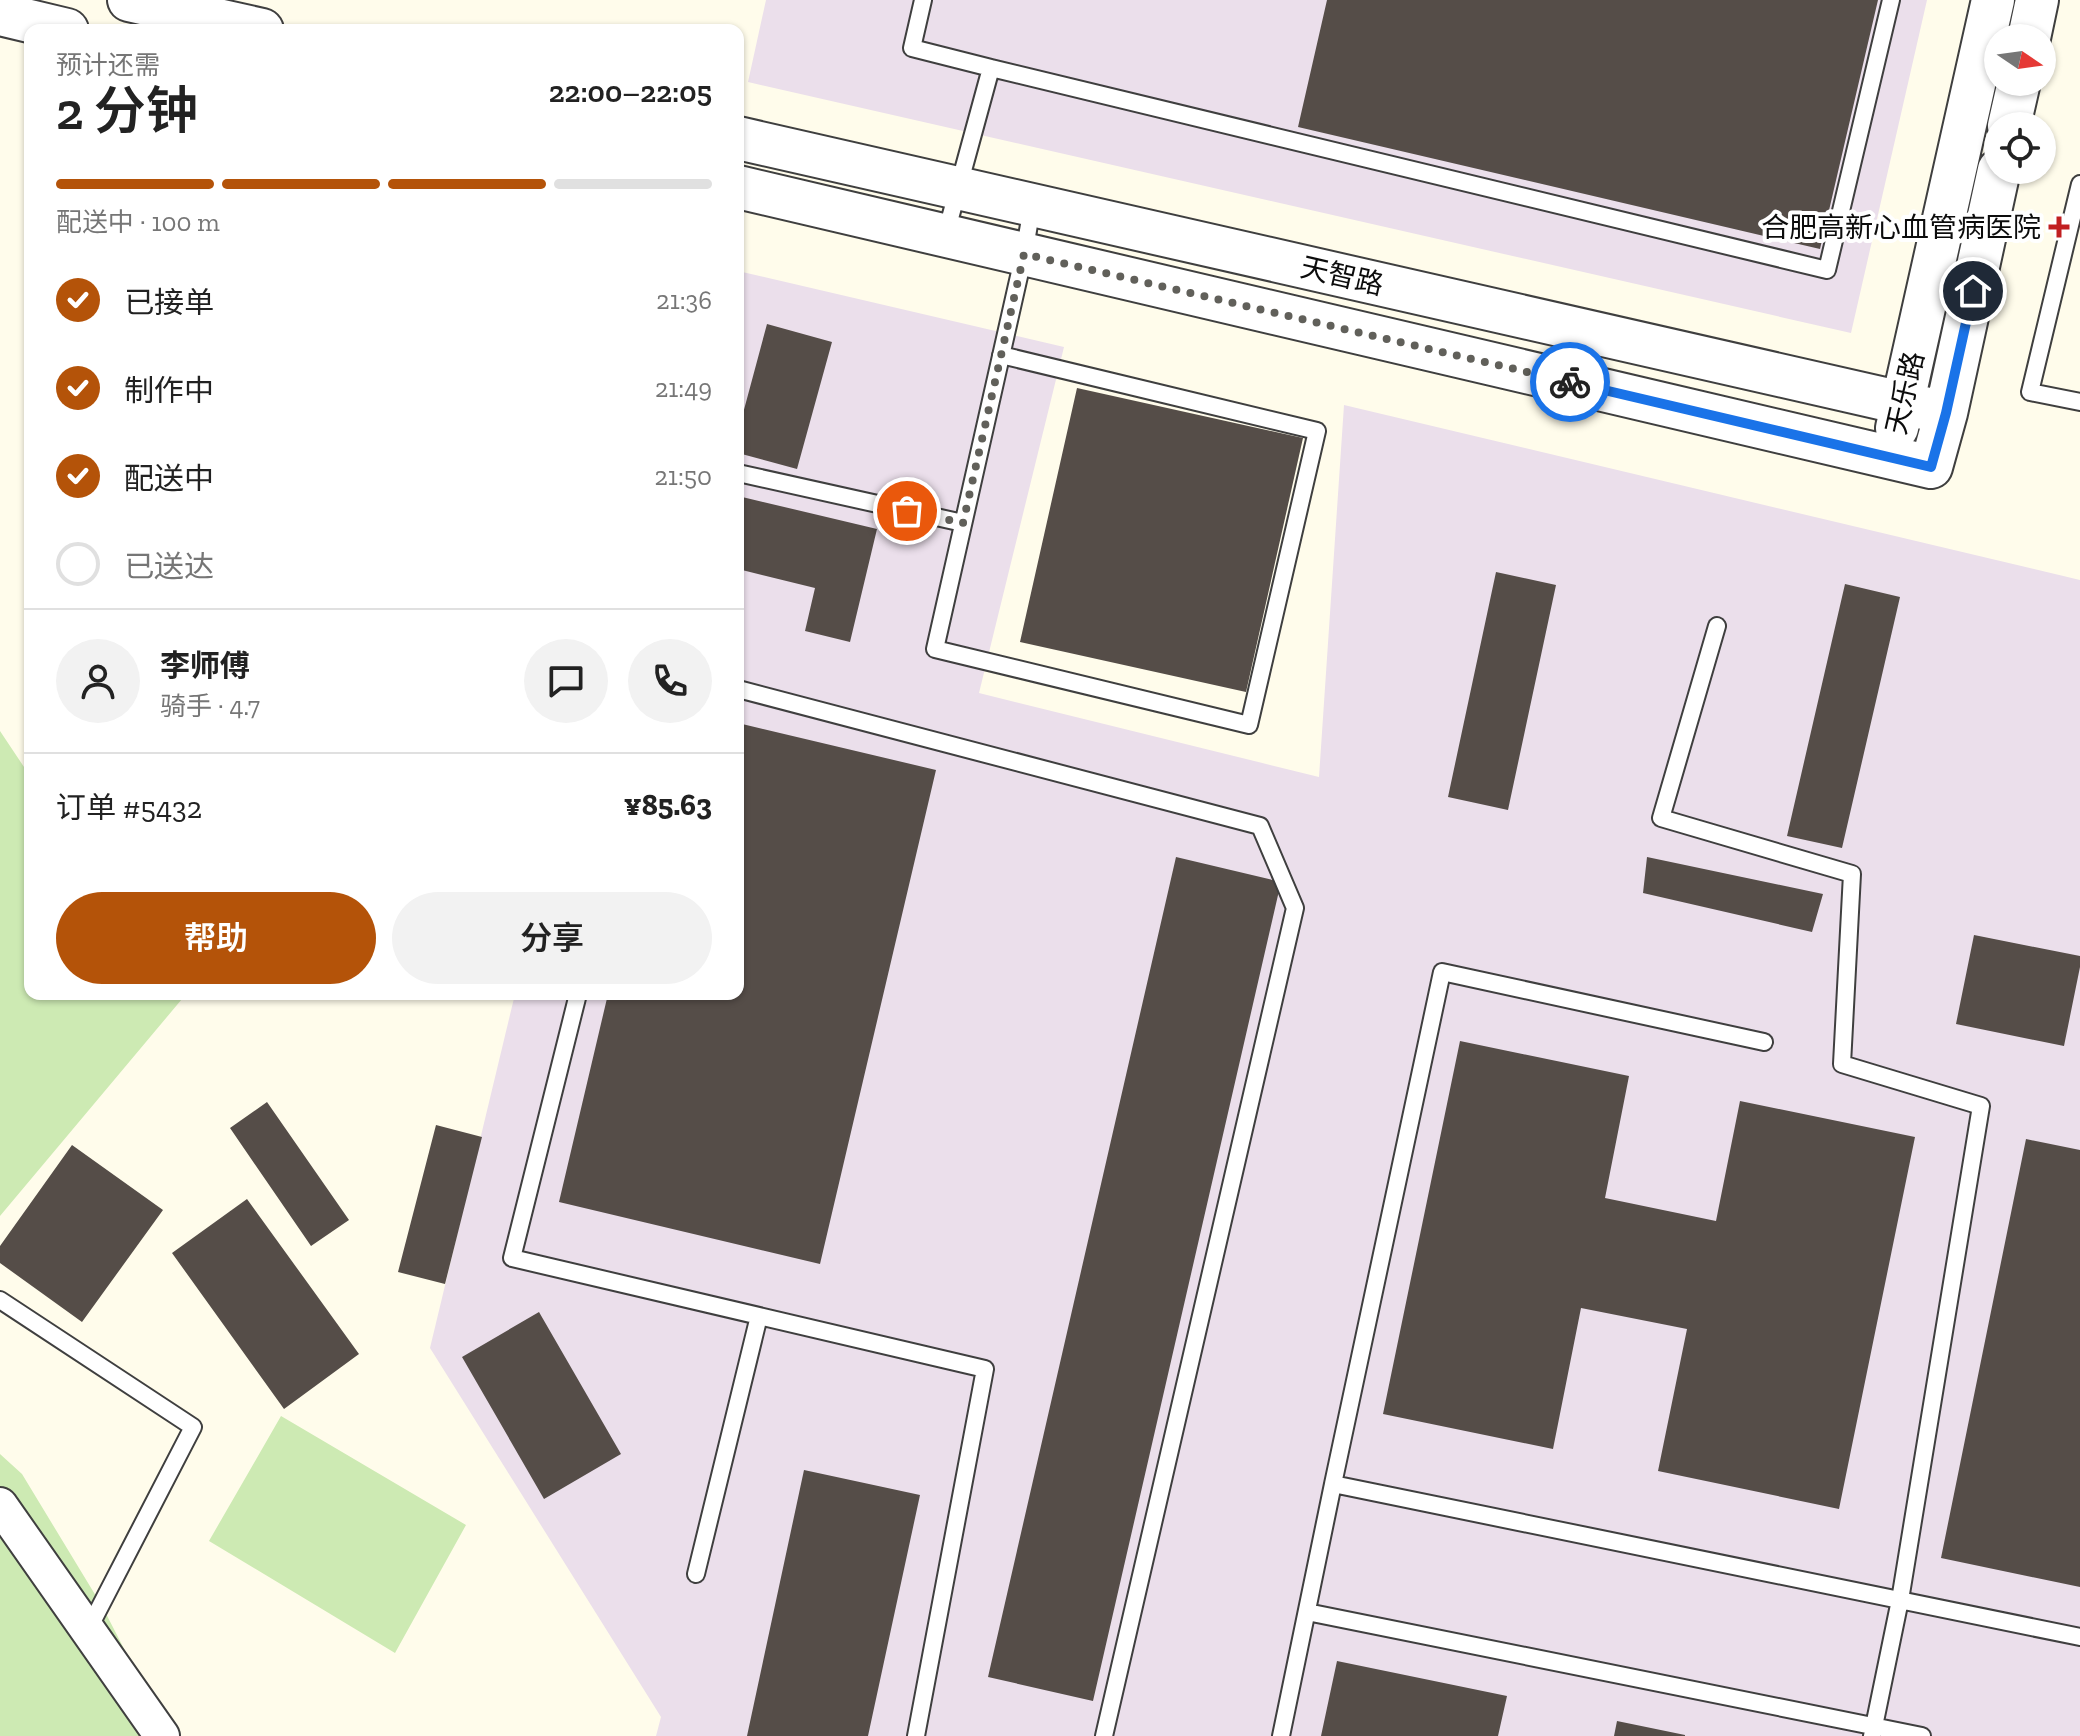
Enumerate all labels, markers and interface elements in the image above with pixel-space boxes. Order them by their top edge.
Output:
north arrow [1984,24,2056,96]
map controls [1984,24,2056,184]
text: 预计还需 [56,49,160,81]
text: 22:00–22:05 [549,74,712,110]
text: 2 分钟 [56,80,198,142]
button: locate [1984,112,2056,184]
text: 配送中 · 100 m [56,206,220,238]
place label: 合肥高新心血管病医院 [1761,211,2041,244]
marker: 合肥高新心血管病医院 [2048,216,2070,238]
street label: 天智路 [1297,250,1387,302]
pin [1939,257,2007,325]
icon: home [1951,269,1995,313]
icon: check [56,278,100,322]
text: 21:36 [656,284,712,316]
text: 已接单 [124,285,214,321]
courier [1530,342,1610,422]
street label: 天乐路 [1879,348,1931,438]
icon: bike [1548,360,1592,404]
icon: check [56,366,100,410]
text: 21:49 [655,372,712,404]
text: 制作中 [124,373,214,409]
icon: check [56,454,100,498]
text: 21:50 [654,460,712,492]
text: 配送中 [124,461,214,497]
pin [873,477,941,545]
icon: bag [885,489,929,533]
text: 已送达 [124,549,214,585]
button: person [56,639,140,723]
button: chat [524,639,608,723]
button: phone [628,639,712,723]
text: 李师傅 [160,648,250,684]
text: 骑手 · 4.7 [160,690,260,722]
text: ¥85.63 [624,787,712,823]
text: 订单 #5432 [56,790,202,826]
button: 帮助 [56,892,376,984]
button: 分享 [392,892,712,984]

